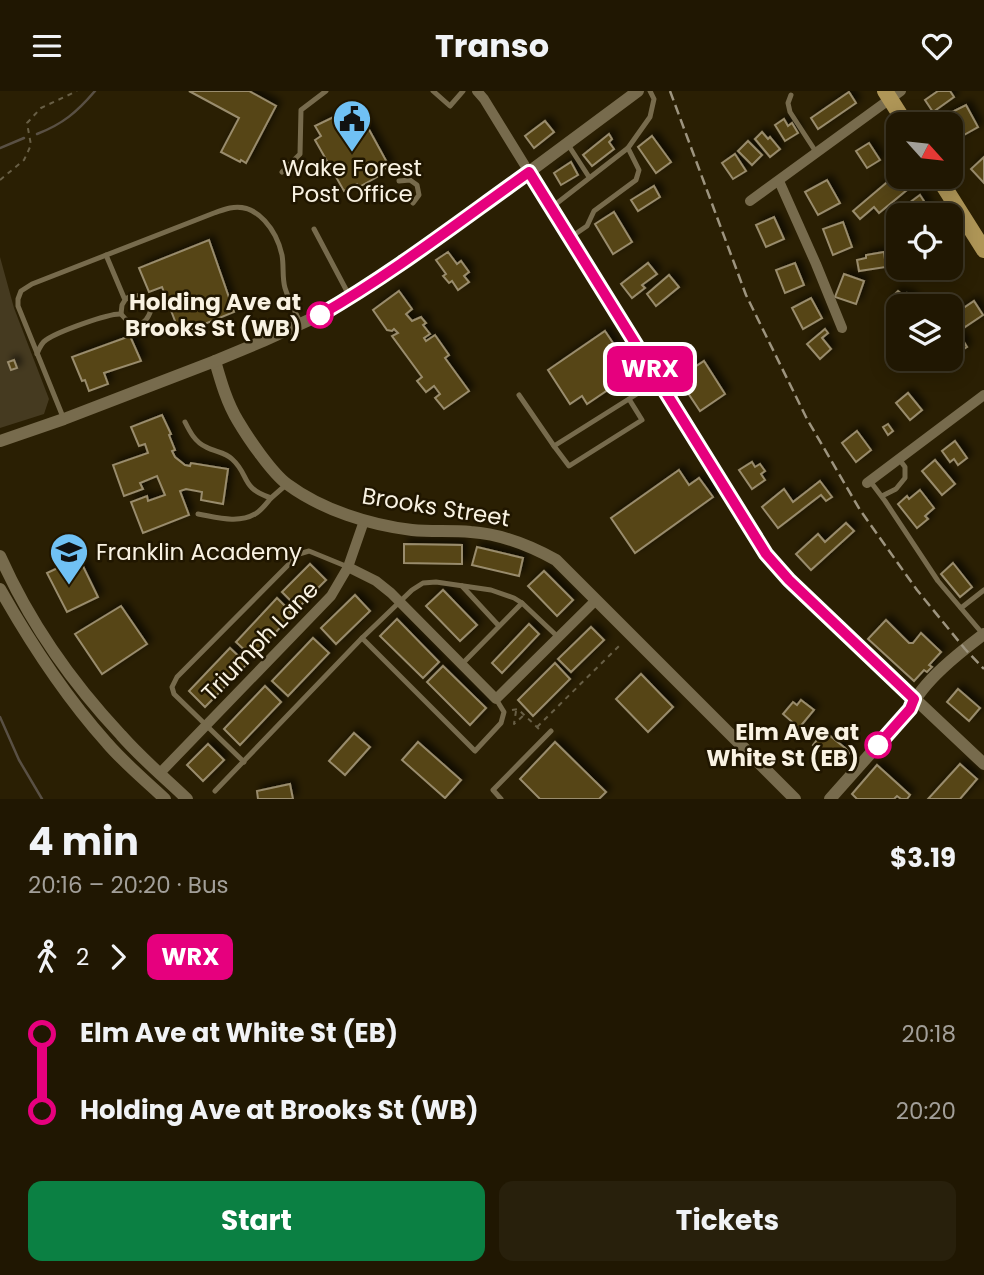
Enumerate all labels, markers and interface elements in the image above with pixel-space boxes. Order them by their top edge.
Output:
text: Transo [435,23,549,68]
icon: menu [28,27,66,65]
icon: heart [918,27,956,65]
public building icon: Wake Forest Post Office [331,98,373,153]
north arrow [886,112,962,189]
map controls [886,112,963,371]
place label: Wake Forest Post Office [282,152,422,210]
button: locate [886,203,963,280]
place label: Holding Ave at Brooks St (WB) [125,286,301,344]
button: layers [886,294,963,371]
marker: Holding Ave at Brooks St (WB) [307,302,333,328]
line badge: WRX [610,346,690,392]
text: WRX [621,352,679,385]
street label: Brooks Street [360,480,512,534]
school or university icon: Franklin Academy [48,531,90,586]
place label: Franklin Academy [96,536,302,568]
street label: Triumph Lane [194,574,326,708]
place label: Elm Ave at White St (EB) [706,716,859,774]
marker: Elm Ave at White St (EB) [865,732,891,758]
text: 4 min [28,815,139,868]
text: $3.19 [890,840,956,876]
text: 20:16 – 20:20 · Bus [28,869,229,901]
icon: walk [28,938,66,976]
icon: forward [99,938,137,976]
text: WRX [161,940,219,973]
text: 2 [76,941,89,973]
text: Elm Ave at White St (EB) [80,1015,398,1051]
text: 20:18 [902,1018,956,1050]
text: Holding Ave at Brooks St (WB) [80,1092,479,1128]
text: 20:20 [896,1095,956,1127]
button: Start [28,1181,485,1261]
button: Tickets [499,1181,956,1261]

